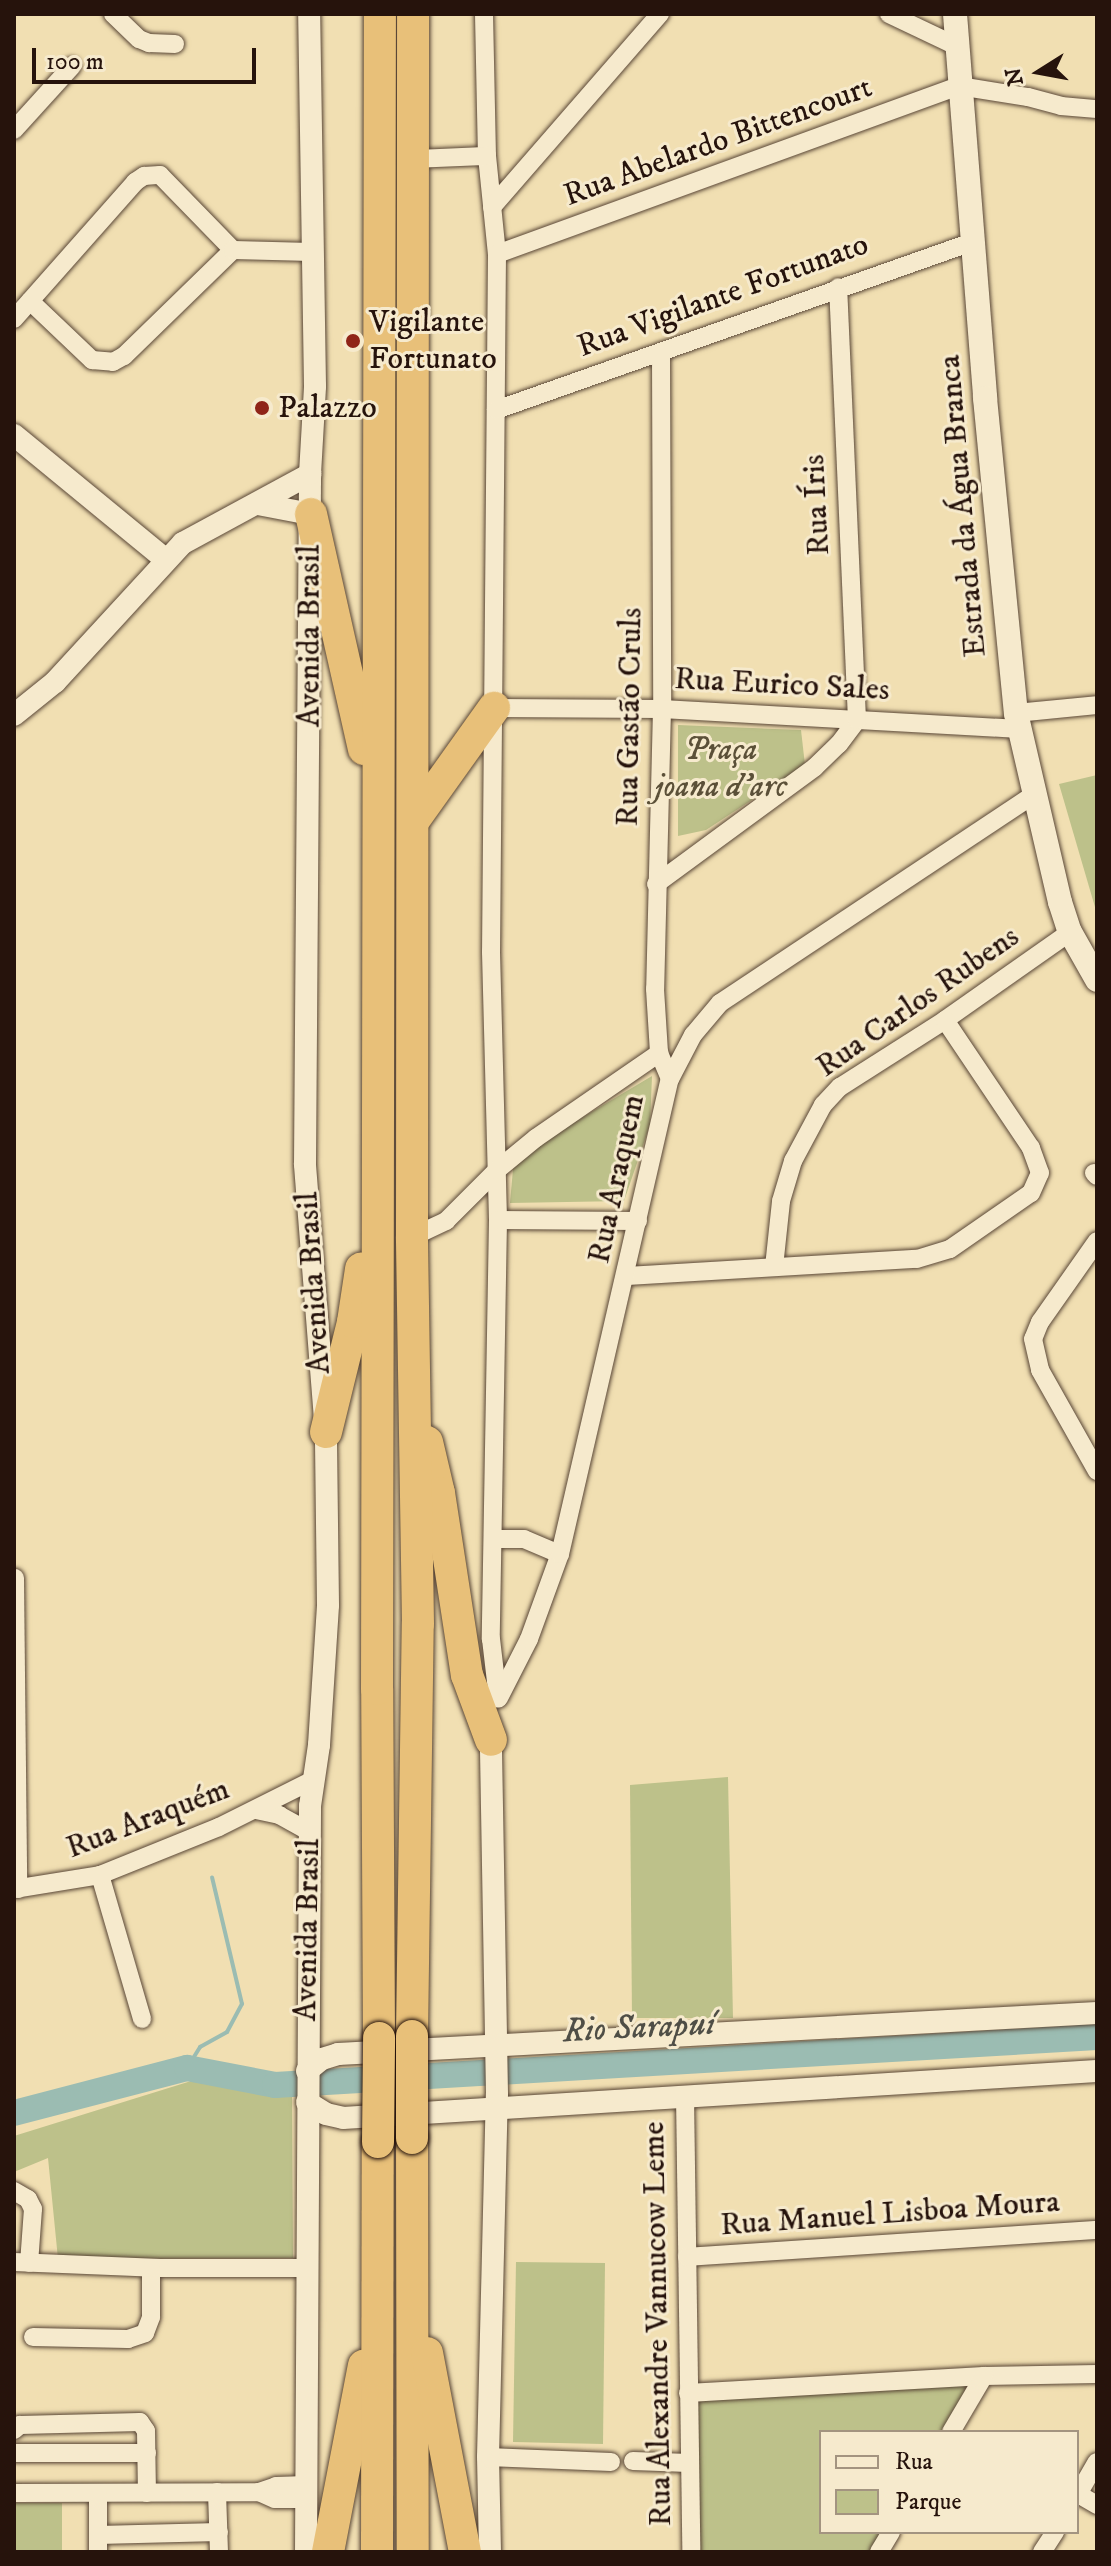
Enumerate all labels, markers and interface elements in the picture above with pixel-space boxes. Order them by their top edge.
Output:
scale bar [36,32,260,82]
north arrow [999,32,1079,112]
text: 100 m [46,47,104,77]
text: N [1000,65,1030,88]
street label: Rua Abelardo Bittencourt [559,68,877,216]
street label: Rua Vigilante Fortunato [572,225,874,367]
place label: Vigilante Fortunato [369,304,497,379]
marker: Vigilante Fortunato [344,332,362,350]
street label: Estrada da Água Branca [931,353,995,659]
place label: Palazzo [278,389,377,427]
marker: Palazzo [253,399,271,417]
street label: Rua Íris [795,453,839,557]
street label: Avenida Brasil [291,545,329,727]
street label: Rua Gastão Cruls [609,607,651,827]
street label: Rua Eurico Sales [673,660,891,710]
park label: Praça joana d'arc [655,732,787,807]
street label: Rua Carlos Rubens [809,918,1027,1086]
street label: Rua Araquem [580,1091,654,1267]
street label: Avenida Brasil [288,1191,340,1375]
street label: Rua Araquém [61,1770,235,1868]
street label: Avenida Brasil [287,1838,329,2022]
water label: Rio Sarapuí [562,2004,716,2052]
street label: Rua Alexandre Vannucow Leme [635,2121,681,2527]
street label: Rua Manuel Lisboa Moura [719,2183,1061,2245]
legend [819,2430,1079,2534]
text: Rua [895,2447,933,2477]
text: Parque [895,2487,961,2517]

